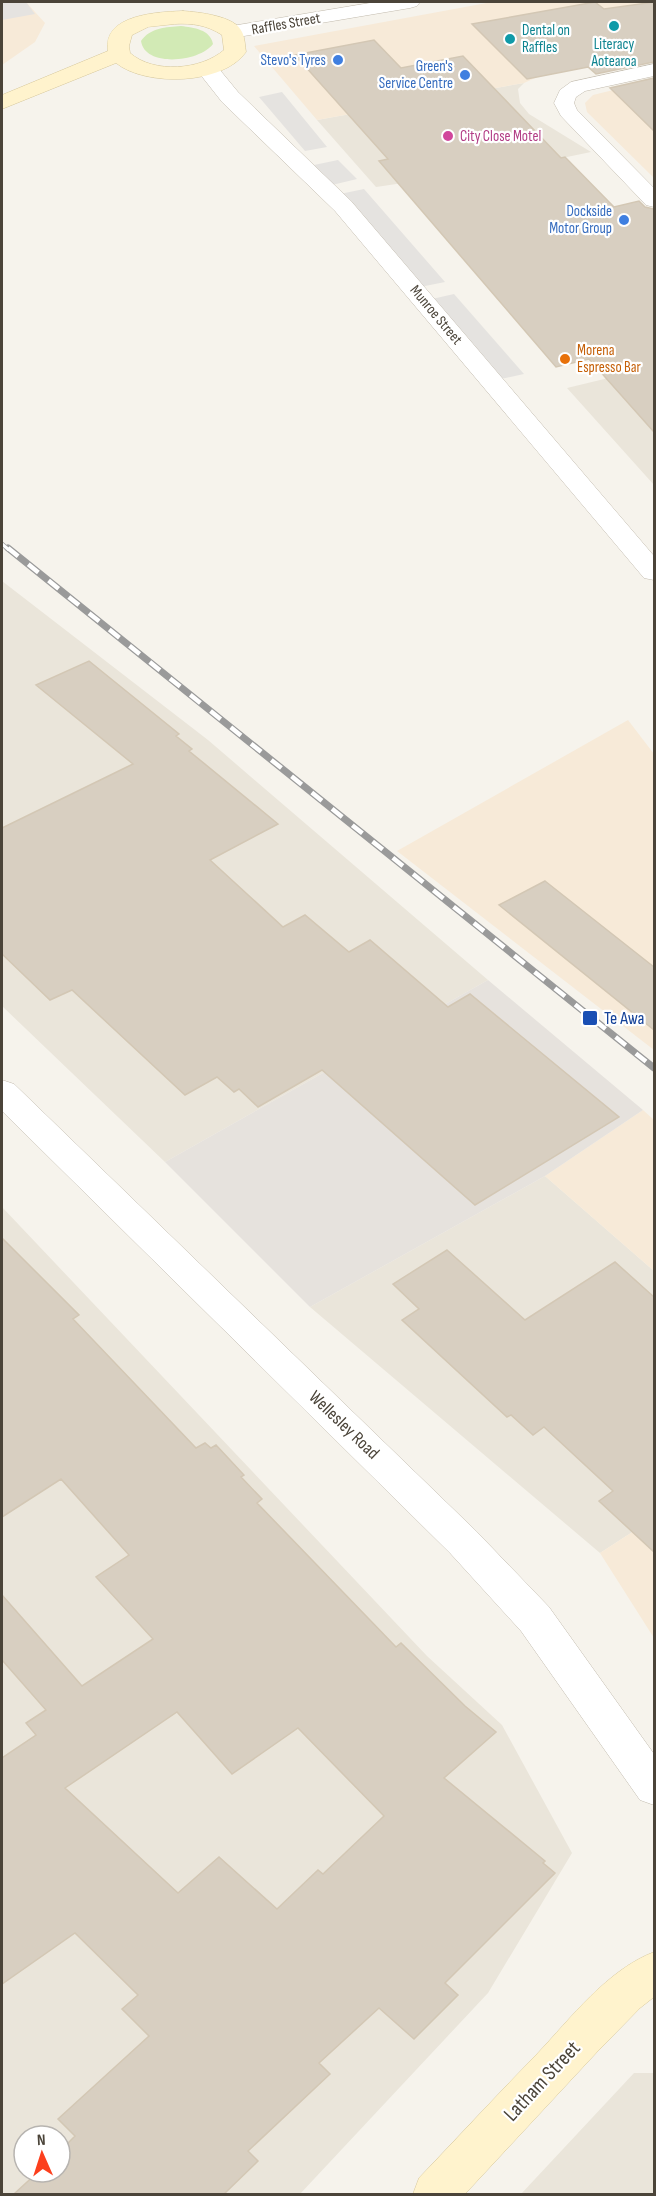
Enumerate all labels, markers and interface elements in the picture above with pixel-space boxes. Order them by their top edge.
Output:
street label: Raffles Street [250,9,322,39]
marker: Literacy Aotearoa [607,19,621,33]
place label: Dental on Raffles [522,21,570,57]
marker: Dental on Raffles [503,32,517,46]
place label: Literacy Aotearoa [590,35,637,71]
place label: Stevo's Tyres [260,51,326,70]
marker: Stevo's Tyres [331,53,345,67]
place label: Green's Service Centre [379,57,453,93]
marker: Green's Service Centre [458,68,472,82]
place label: City Close Motel [460,127,541,146]
marker: City Close Motel [441,129,455,143]
place label: Dockside Motor Group [549,202,612,238]
marker: Dockside Motor Group [617,213,631,227]
street label: Munroe Street [406,281,467,349]
place label: Morena Espresso Bar [577,341,642,377]
marker: Morena Espresso Bar [558,352,572,366]
place label: Te Awa [604,1008,645,1029]
marker: Te Awa [581,1009,599,1027]
street label: Wellesley Road [305,1386,383,1464]
street label: Latham Street [499,2036,585,2126]
north arrow [12,2124,72,2184]
text: N [37,2131,46,2150]

